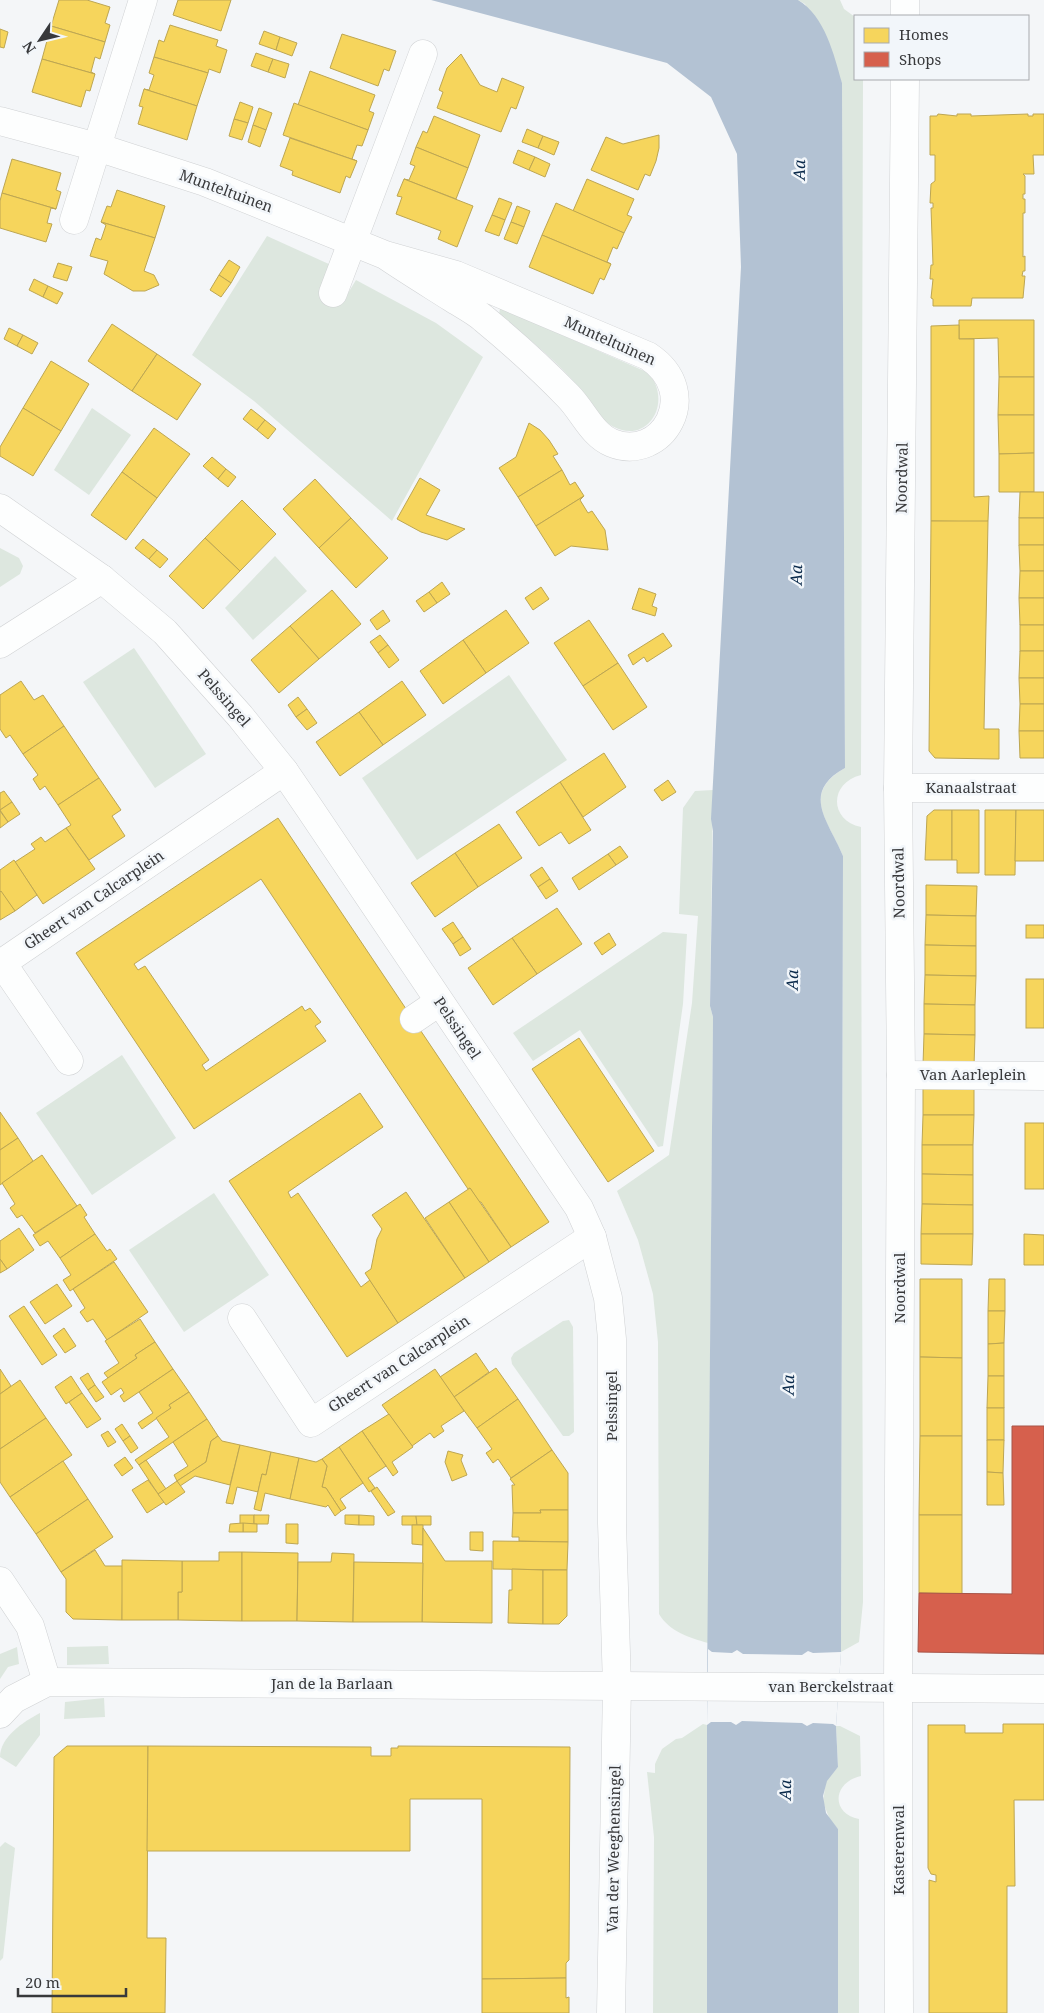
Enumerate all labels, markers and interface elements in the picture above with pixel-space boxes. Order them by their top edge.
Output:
north arrow [15,15,65,65]
legend [854,15,1029,80]
text: Homes [899,24,949,44]
text: N [18,38,40,58]
text: Shops [899,49,942,69]
water label: Aa [788,159,810,181]
street label: Munteltuinen [177,164,276,216]
street label: Munteltuinen [561,311,660,369]
street label: Noordwal [890,442,912,514]
water label: Aa [785,564,807,586]
street label: Pelssingel [194,664,256,731]
street label: Kanaalstraat [925,777,1017,797]
street label: Gheert van Calcarplein [20,845,168,954]
street label: Noordwal [887,847,909,919]
water label: Aa [781,969,803,991]
street label: Pelssingel [430,993,486,1063]
street label: Van Aarleplein [920,1064,1027,1084]
street label: Noordwal [889,1252,909,1324]
street label: Gheert van Calcarplein [324,1310,473,1416]
street label: Pelssingel [601,1370,621,1441]
water label: Aa [777,1374,799,1396]
street label: Jan de la Barlaan [270,1673,393,1693]
street label: van Berckelstraat [768,1676,894,1696]
street label: Van der Weeghensingel [602,1765,624,1933]
water label: Aa [774,1779,796,1801]
street label: Kasterenwal [888,1805,908,1895]
scale bar [18,1966,125,1998]
text: 20 m [25,1972,60,1992]

